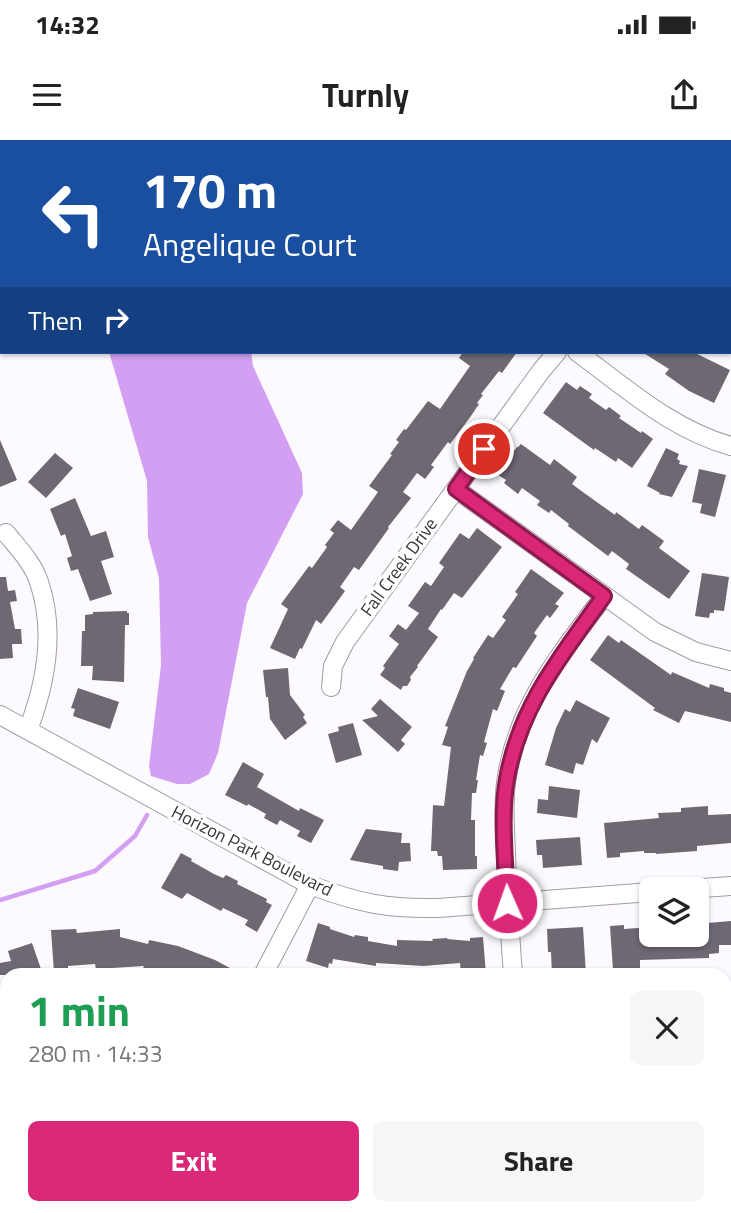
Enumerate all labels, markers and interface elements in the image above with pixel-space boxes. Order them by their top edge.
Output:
text: 14:32 [35,5,100,44]
text: Turnly [322,71,409,119]
icon: menu [28,76,66,114]
icon: share [665,76,703,114]
text: 170 m [143,152,277,227]
icon: left [28,168,119,259]
text: Angelique Court [143,220,357,268]
text: Then [28,301,83,340]
icon: right [97,301,135,339]
pin [454,419,514,479]
icon: arrive [465,430,503,468]
street label: Fall Creek Drive [354,512,444,622]
street label: Horizon Park Boulevard [167,798,338,903]
position arrow [470,866,544,940]
map controls [639,877,709,947]
button: layers [639,877,709,947]
text: 1 min [28,978,130,1042]
button: close [630,991,704,1065]
text: 280 m · 14:33 [28,1036,163,1071]
button: Exit [28,1121,359,1201]
button: Share [373,1121,704,1201]

